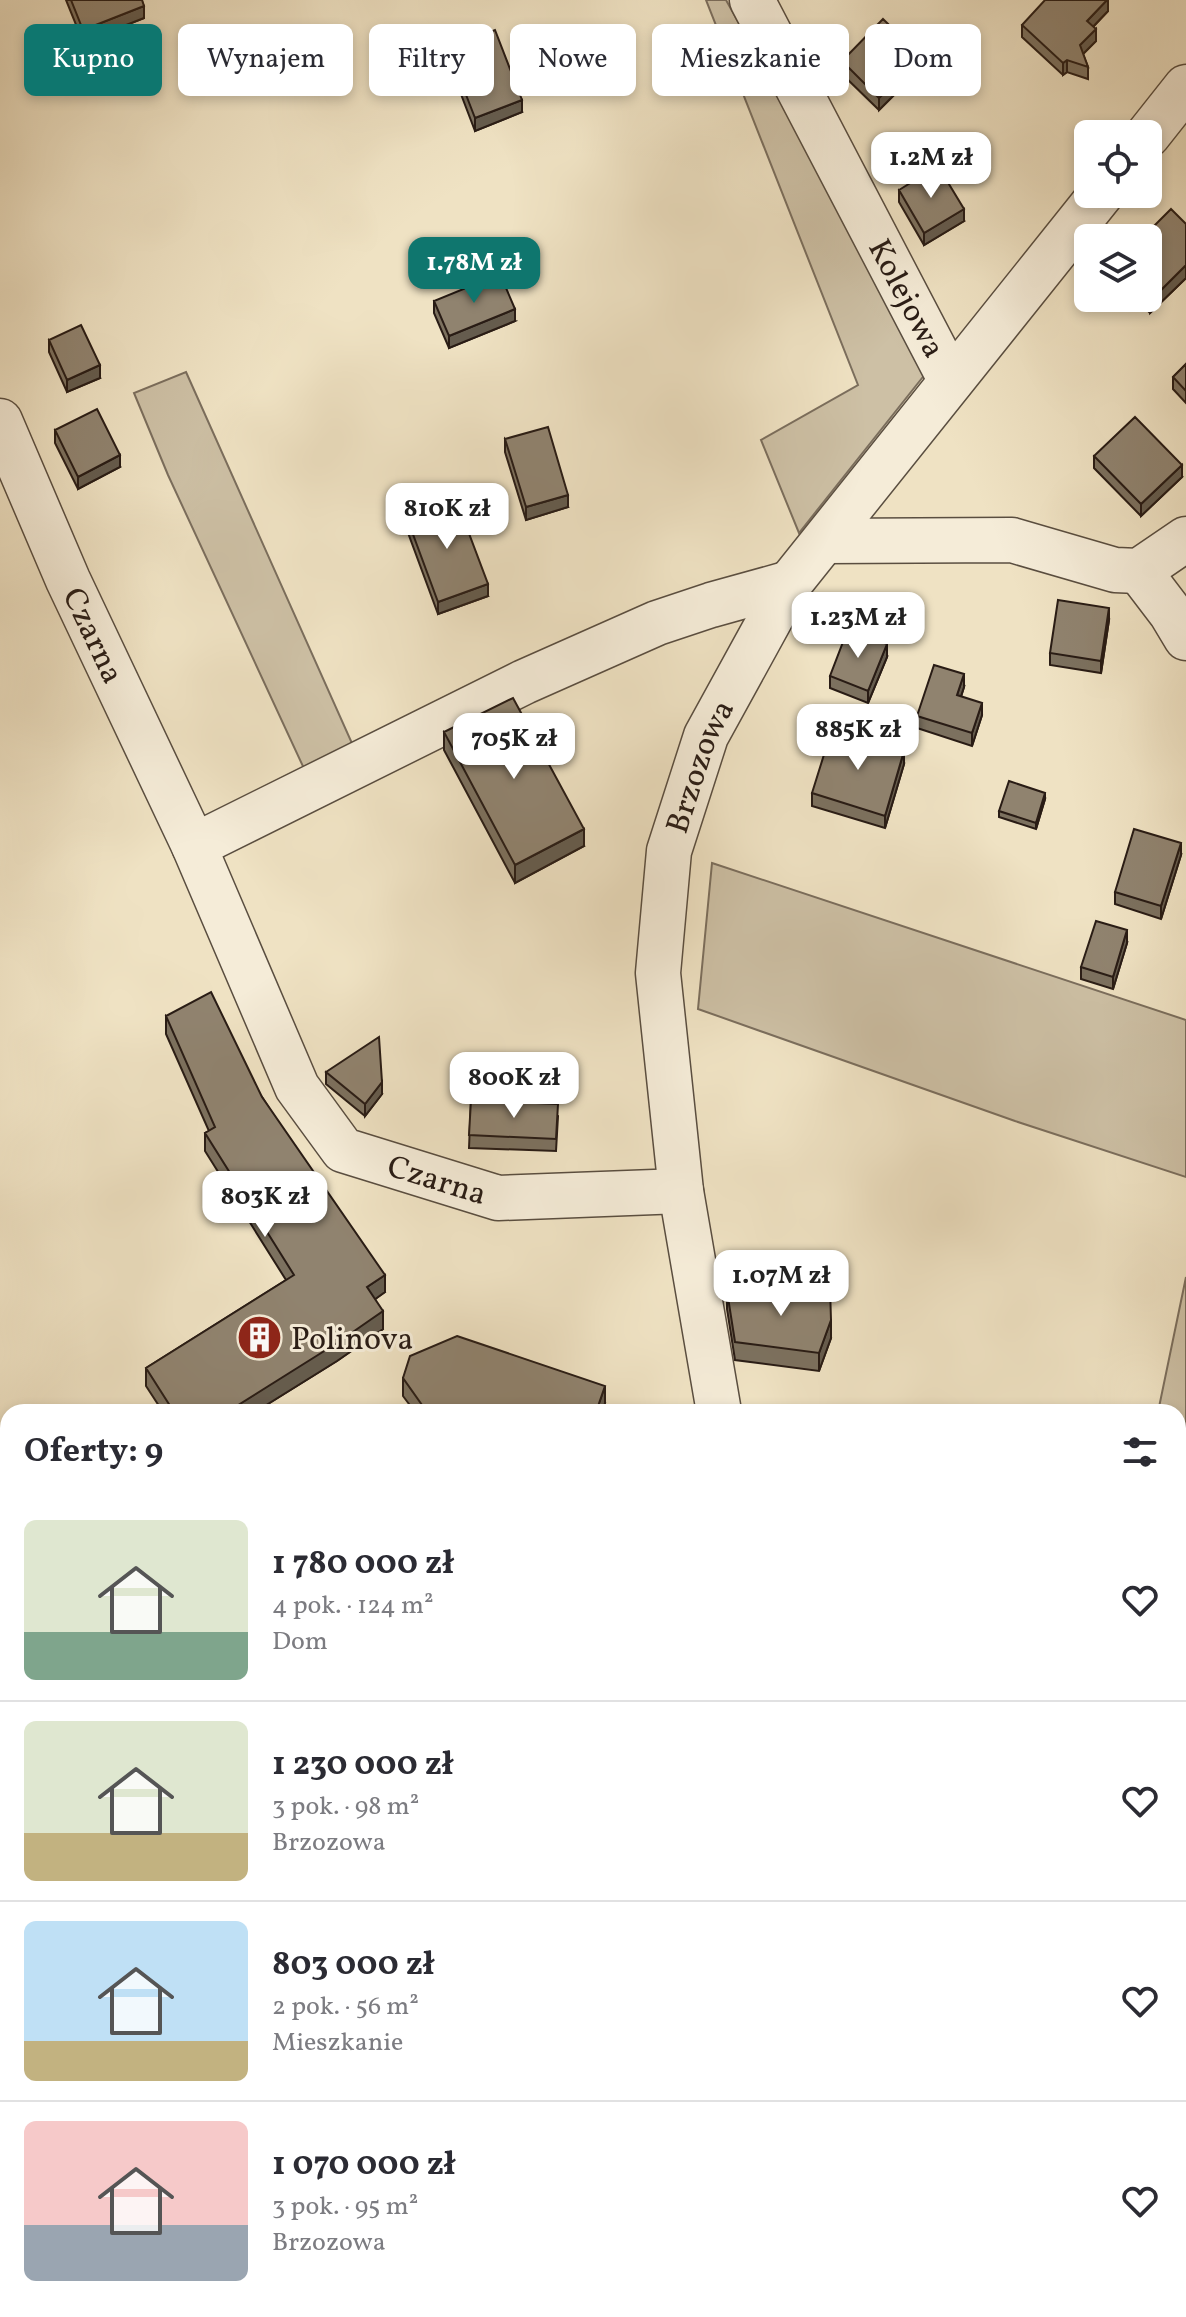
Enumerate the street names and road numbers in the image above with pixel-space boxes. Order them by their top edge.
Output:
street label: Kolejowa [856,232,954,366]
street label: Czarna [50,581,133,692]
street label: Brzozowa [657,692,747,840]
street label: Czarna [381,1146,491,1218]

